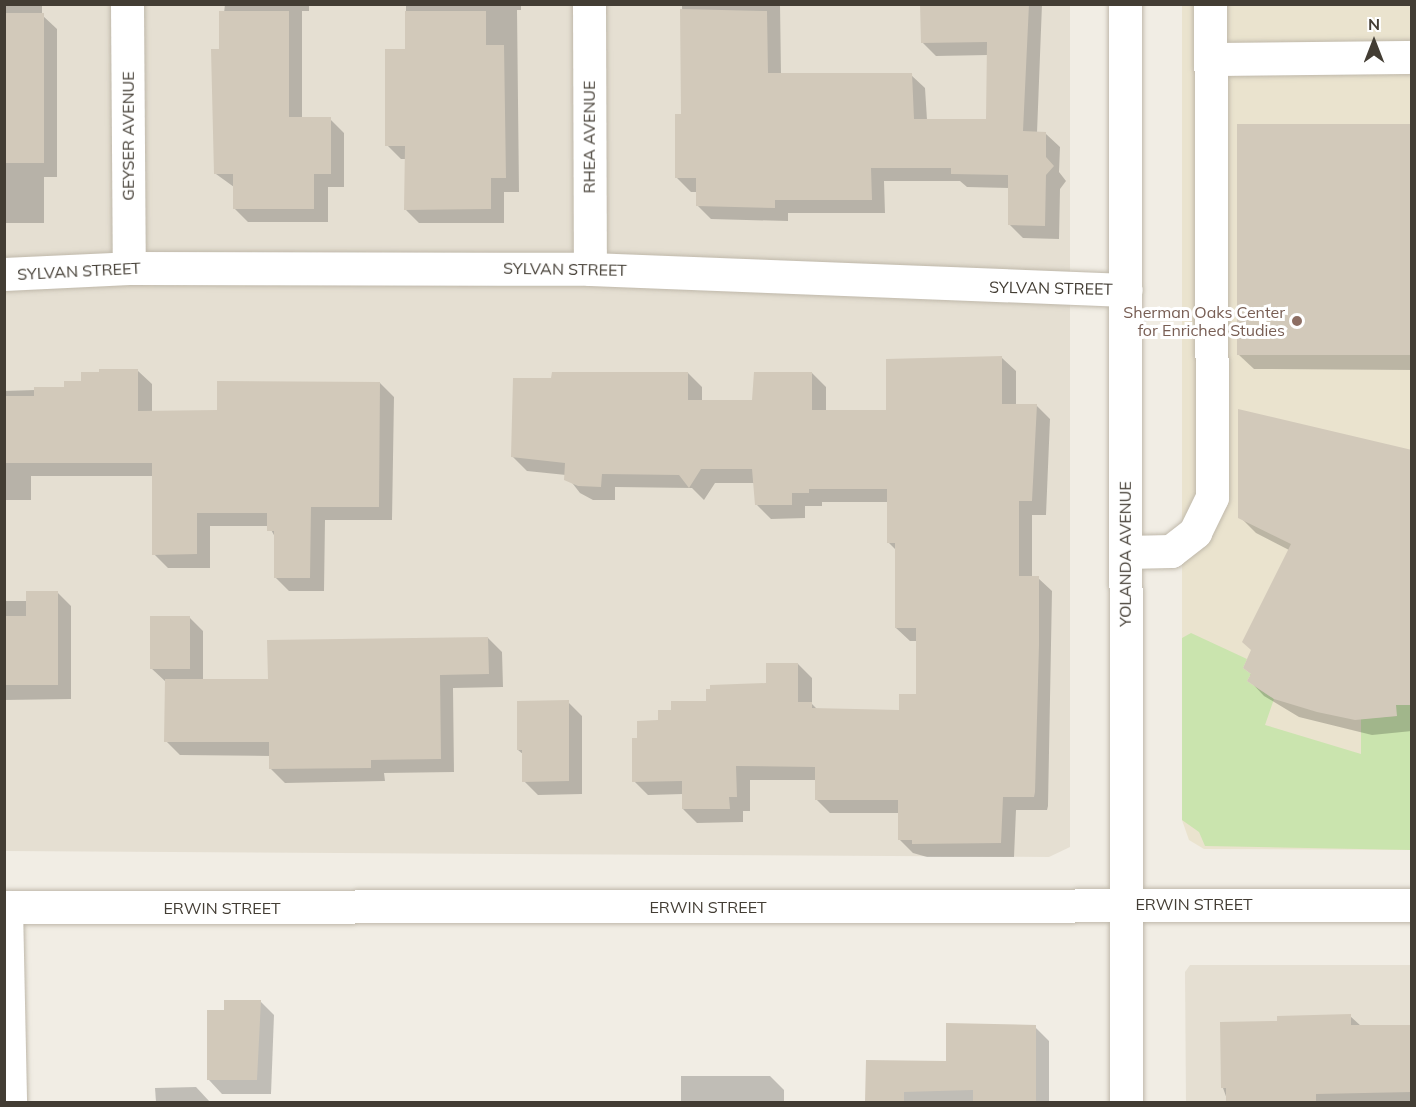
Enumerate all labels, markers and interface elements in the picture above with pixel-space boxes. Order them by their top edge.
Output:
north arrow [1344,12,1404,72]
text: N [1368,14,1380,34]
street label: GEYSER AVENUE [118,71,138,201]
street label: RHEA AVENUE [579,81,599,193]
street label: SYLVAN STREET [17,258,141,284]
street label: SYLVAN STREET [503,258,627,280]
street label: SYLVAN STREET [989,277,1113,299]
place label: Sherman Oaks Center for Enriched Studies [1123,302,1285,340]
marker: Sherman Oaks Center for Enriched Studies [1290,314,1304,328]
street label: YOLANDA AVENUE [1115,481,1135,627]
street label: ERWIN STREET [1135,894,1253,914]
street label: ERWIN STREET [649,897,767,917]
street label: ERWIN STREET [163,898,281,918]

